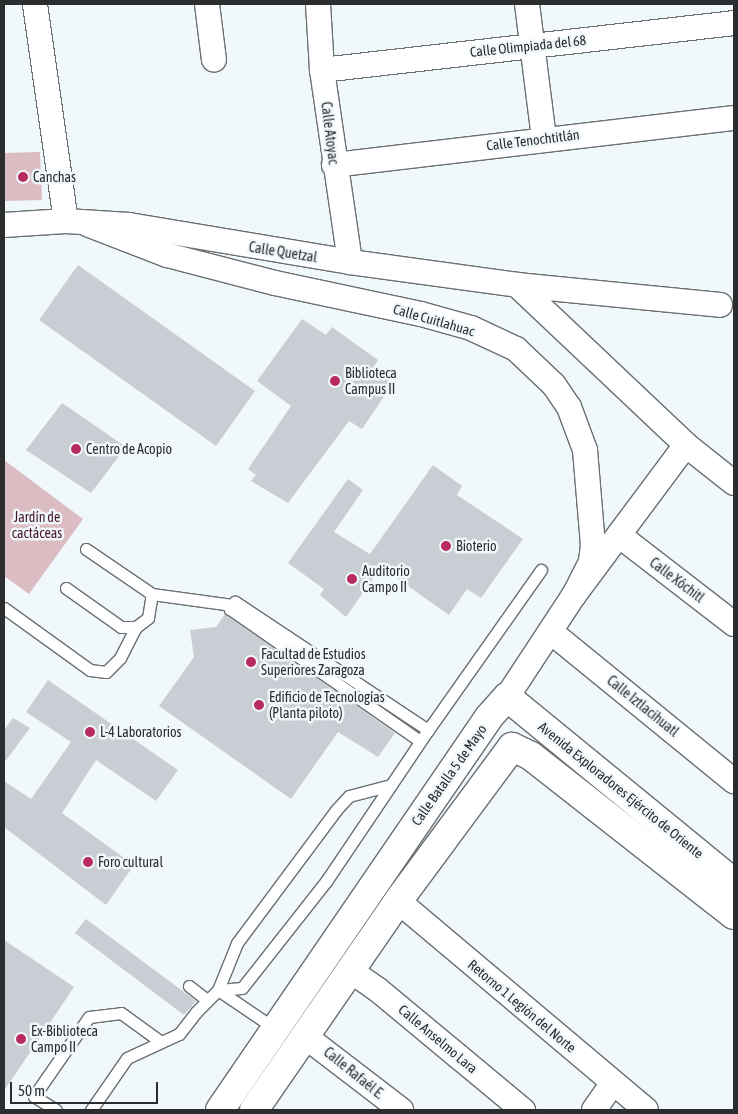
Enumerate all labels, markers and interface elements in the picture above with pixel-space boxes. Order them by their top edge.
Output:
street label: Calle Olimpiada del 68 [469,32,587,60]
street label: Calle Atoyac [318,101,342,165]
street label: Calle Tenochtitlán [485,126,581,154]
place label: Canchas [33,169,76,185]
marker: Canchas [17,171,29,183]
street label: Calle Quetzal [248,238,318,266]
street label: Calle Cuitlahuac [391,300,477,340]
place label: Biblioteca Campus II [345,365,397,398]
marker: Biblioteca Campus II [329,375,341,387]
place label: Centro de Acopio [86,441,172,457]
marker: Centro de Acopio [70,443,82,455]
park label: Jardín de cactáceas [12,509,62,542]
place label: Bioterio [456,538,497,554]
marker: Bioterio [440,540,452,552]
street label: Calle Xóchitl [646,554,708,606]
place label: Auditorio Campo II [362,563,410,596]
marker: Auditorio Campo II [346,573,358,585]
place label: Facultad de Estudios Superiores Zaragoza [261,646,366,679]
marker: Facultad de Estudios Superiores Zaragoza [245,656,257,668]
street label: Calle Iztlacihuatl [604,672,682,740]
place label: Edificio de Tecnologías (Planta piloto) [269,689,385,722]
marker: Edificio de Tecnologías (Planta piloto) [253,699,265,711]
street label: Avenida Exploradores Ejército de Oriente [535,718,707,862]
street label: Calle Batalla 5 de Mayo [408,721,490,829]
place label: L-4 Laboratorios [100,724,182,740]
marker: L-4 Laboratorios [84,726,96,738]
place label: Foro cultural [98,854,163,870]
marker: Foro cultural [82,856,94,868]
street label: Retorno 1 Legión del Norte [465,956,579,1056]
street label: Calle Anselmo Lara [395,1001,481,1077]
place label: Ex-Biblioteca Campo II [31,1023,98,1056]
marker: Ex-Biblioteca Campo II [15,1033,27,1045]
street label: Calle Rafaél E. [320,1044,388,1102]
scale bar [12,1072,160,1104]
text: 50 m [18,1082,45,1099]

